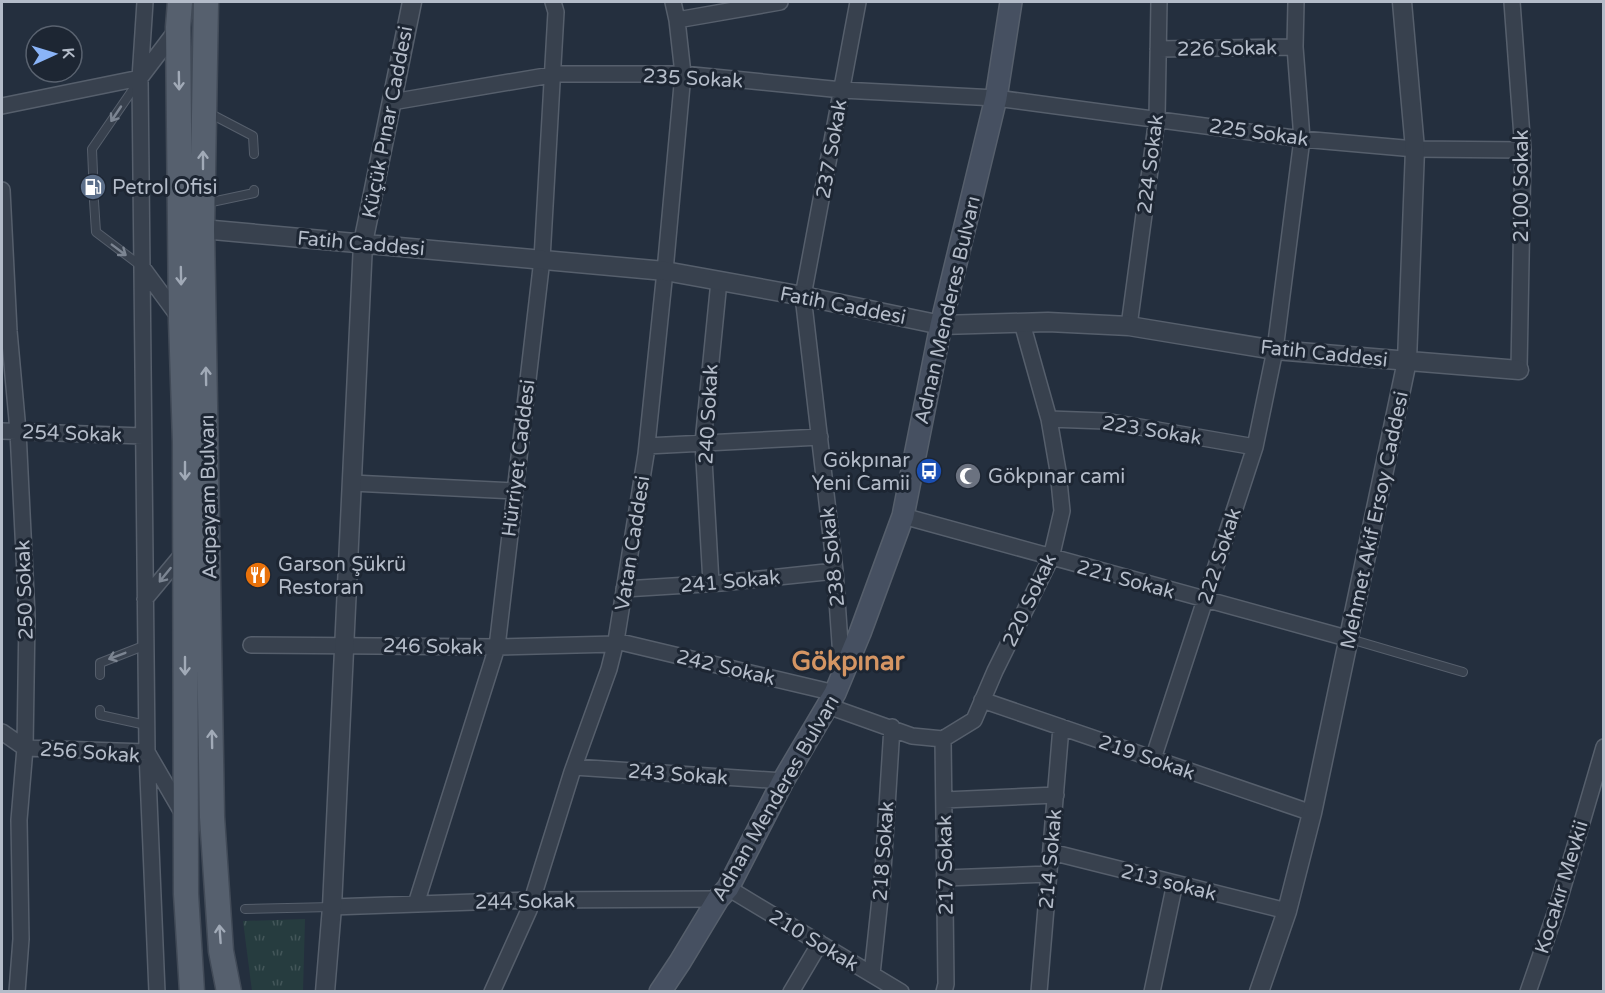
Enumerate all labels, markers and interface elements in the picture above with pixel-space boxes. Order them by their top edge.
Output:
north arrow [24,24,84,84]
street label: Küçük Pınar Caddesi [358,24,418,220]
street label: 226 Sokak [1177,36,1277,62]
text: K [58,47,78,59]
street label: 235 Sokak [642,64,744,94]
one-way arrow [173,70,184,90]
street label: 237 Sokak [811,98,853,201]
one-way arrow [110,105,122,121]
street label: 224 Sokak [1133,113,1169,215]
street label: 225 Sokak [1208,114,1310,152]
street label: 2100 Sokak [1510,130,1534,242]
one-way arrow [197,151,209,171]
fuel station icon: Petrol Ofisi [78,172,108,202]
place label: Petrol Ofisi [112,176,217,200]
street label: Adnan Menderes Bulvarı [910,194,986,427]
street label: Fatih Caddesi [296,226,426,262]
one-way arrow [110,243,126,256]
one-way arrow [175,265,187,285]
street label: Fatih Caddesi [778,282,908,330]
street label: Fatih Caddesi [1259,335,1389,373]
street label: 240 Sokak [694,363,724,465]
one-way arrow [200,367,212,387]
street label: Hürriyet Caddesi [497,378,541,538]
street label: Mehmet Akif Ersoy Caddesi [1336,389,1414,651]
street label: 223 Sokak [1100,411,1203,451]
street label: Acıpayam Bulvarı [196,414,222,580]
street label: 254 Sokak [21,420,123,448]
place label: Gökpınar Yeni Camii [812,449,910,496]
bus stop icon: Gökpınar Yeni Camii [914,456,944,486]
one-way arrow [179,460,191,480]
mosque icon: Gökpınar cami [953,461,983,491]
place label: Gökpınar cami [988,465,1125,489]
street label: Vatan Caddesi [610,474,656,612]
street label: 222 Sokak [1193,505,1247,608]
street label: 238 Sokak [816,506,850,608]
street label: 250 Sokak [11,539,39,640]
street label: 220 Sokak [998,550,1062,651]
place label: Garson Şükrü Restoran [278,553,406,600]
street label: 221 Sokak [1074,555,1177,605]
restaurant icon: Garson Şükrü Restoran [243,560,273,590]
street label: 241 Sokak [679,566,781,598]
one-way arrow [158,567,172,582]
street label: 246 Sokak [383,634,483,660]
street label: 242 Sokak [674,645,777,691]
district label: Gökpınar [792,646,906,677]
one-way arrow [109,652,127,663]
one-way arrow [179,655,191,675]
street label: Adnan Menderes Bulvarı [707,691,845,906]
one-way arrow [206,730,218,750]
street label: 219 Sokak [1095,730,1198,786]
street label: 256 Sokak [39,738,141,768]
street label: 243 Sokak [627,760,729,790]
street label: 218 Sokak [869,800,899,902]
street label: 214 Sokak [1035,808,1067,910]
street label: 217 Sokak [933,815,959,915]
street label: Kocakır Mevkii [1530,818,1594,957]
street label: 213 sokak [1119,860,1219,906]
street label: 244 Sokak [475,889,575,915]
street label: 210 Sokak [764,905,863,977]
one-way arrow [215,924,226,944]

